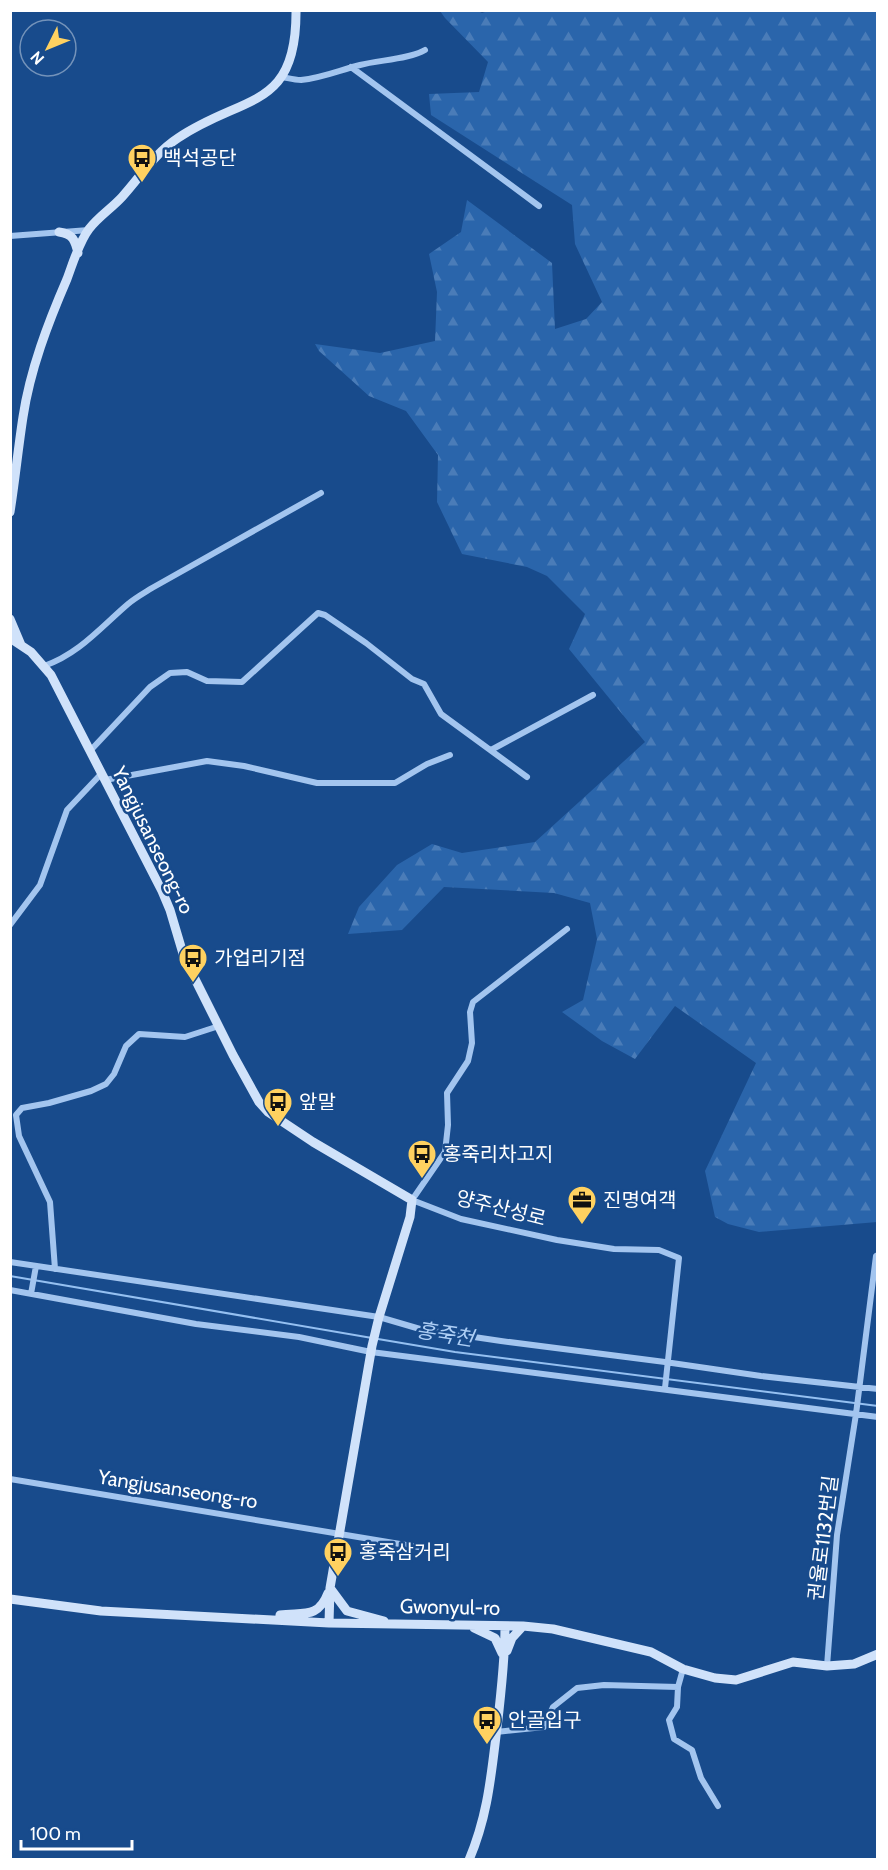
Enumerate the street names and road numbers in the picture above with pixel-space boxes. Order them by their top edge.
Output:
street label: Yangjusanseong-ro [106,761,199,918]
street label: 양주산성로 [453,1185,549,1231]
street label: Yangjusanseong-ro [96,1464,259,1513]
street label: 권율로1132번길 [803,1474,843,1602]
street label: Gwonyul-ro [400,1594,500,1620]

